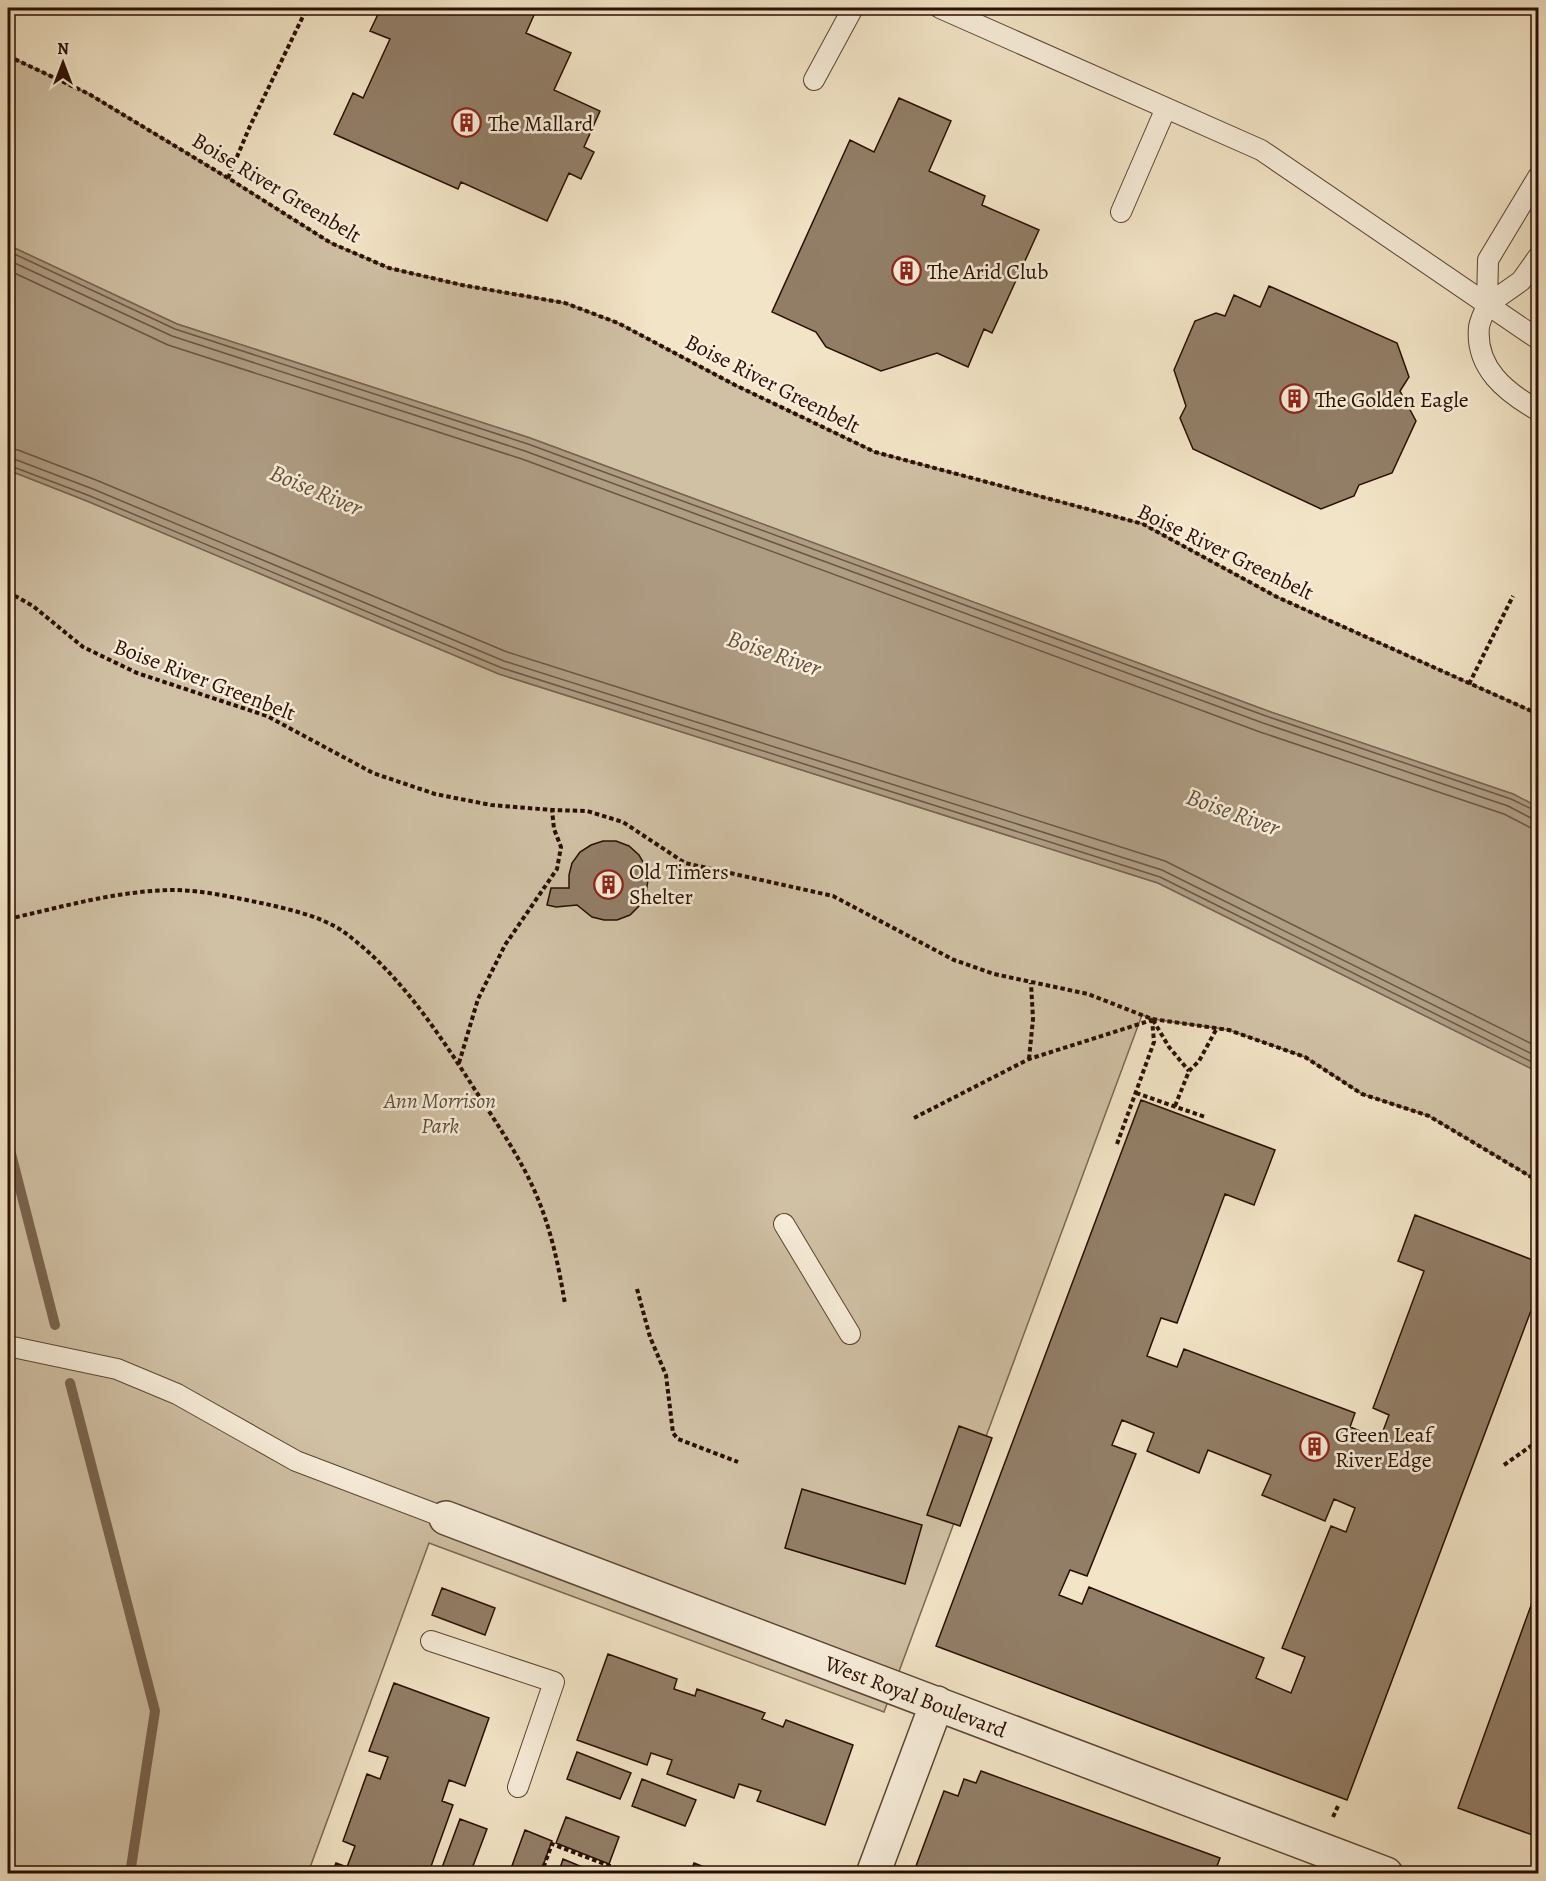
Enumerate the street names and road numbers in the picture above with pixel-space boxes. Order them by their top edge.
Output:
street label: Boise River Greenbelt [186,125,367,250]
street label: Boise River Greenbelt [680,327,865,441]
street label: Boise River Greenbelt [1132,496,1319,608]
street label: Boise River Greenbelt [109,631,300,728]
street label: West Royal Boulevard [819,1648,1011,1746]

